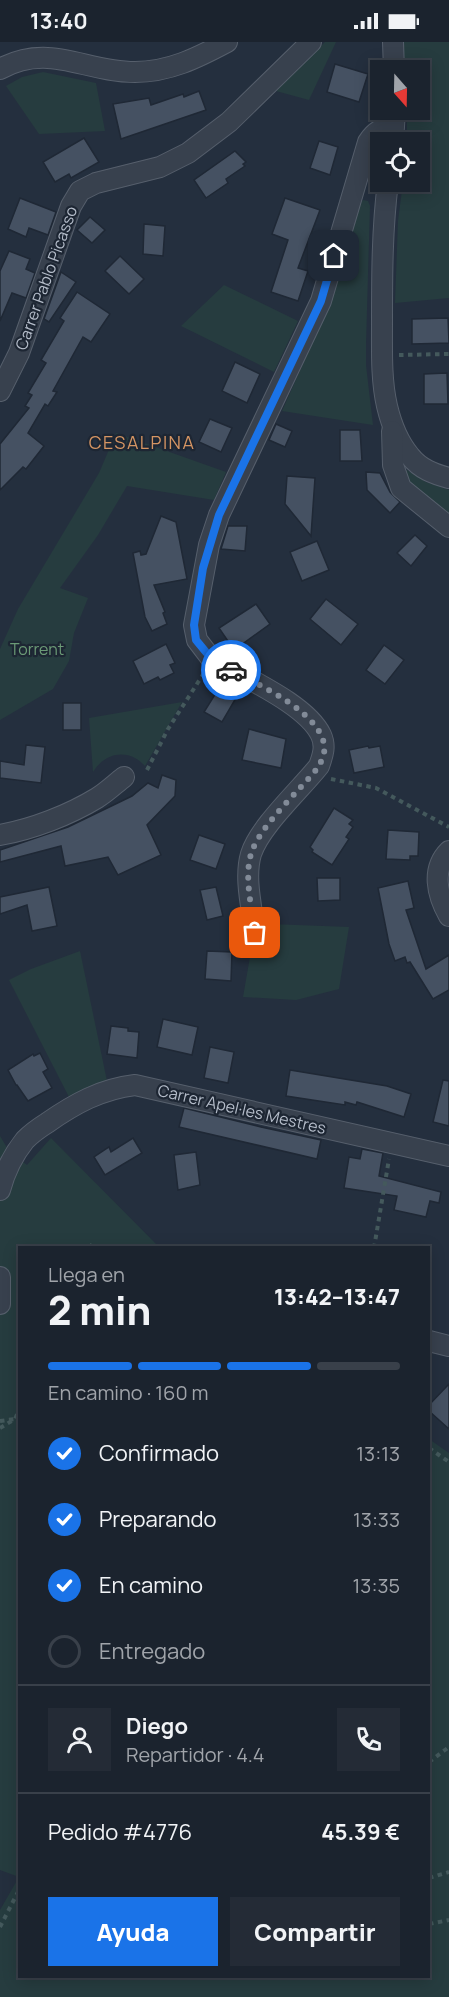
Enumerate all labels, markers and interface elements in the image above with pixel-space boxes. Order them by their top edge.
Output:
text: 13:40 [30,6,88,36]
north arrow [370,60,430,120]
map controls [370,60,430,192]
button: locate [370,132,430,192]
street label: Carrer Pablo Picasso [10,203,82,353]
pin [308,230,359,281]
icon: home [317,239,350,272]
district label: CESALPINA [89,430,195,454]
park label: Torrent [10,638,64,660]
courier [201,640,261,700]
icon: car [215,654,248,687]
pin [229,907,280,958]
icon: bag [238,916,271,949]
street label: Carrer Apel·les Mestres [156,1079,328,1139]
text: Llega en [48,1261,125,1288]
text: 13:42–13:47 [274,1282,400,1312]
text: 2 min [48,1283,151,1337]
text: En camino · 160 m [48,1379,209,1406]
icon: check [48,1437,81,1470]
text: Confirmado [99,1438,219,1468]
text: 13:13 [356,1440,400,1467]
icon: check [48,1503,81,1536]
text: Preparando [99,1504,217,1534]
text: 13:33 [353,1506,400,1533]
icon: check [48,1569,81,1602]
text: En camino [99,1570,203,1600]
text: 13:35 [353,1572,400,1599]
text: Entregado [99,1636,205,1666]
button: person [48,1708,111,1771]
button: phone [337,1708,400,1771]
text: Diego [126,1711,188,1741]
text: Repartidor · 4.4 [126,1741,265,1768]
text: Pedido #4776 [48,1817,192,1847]
text: 45.39 € [321,1817,400,1847]
button: Ayuda [48,1897,218,1966]
button: Compartir [230,1897,400,1966]

